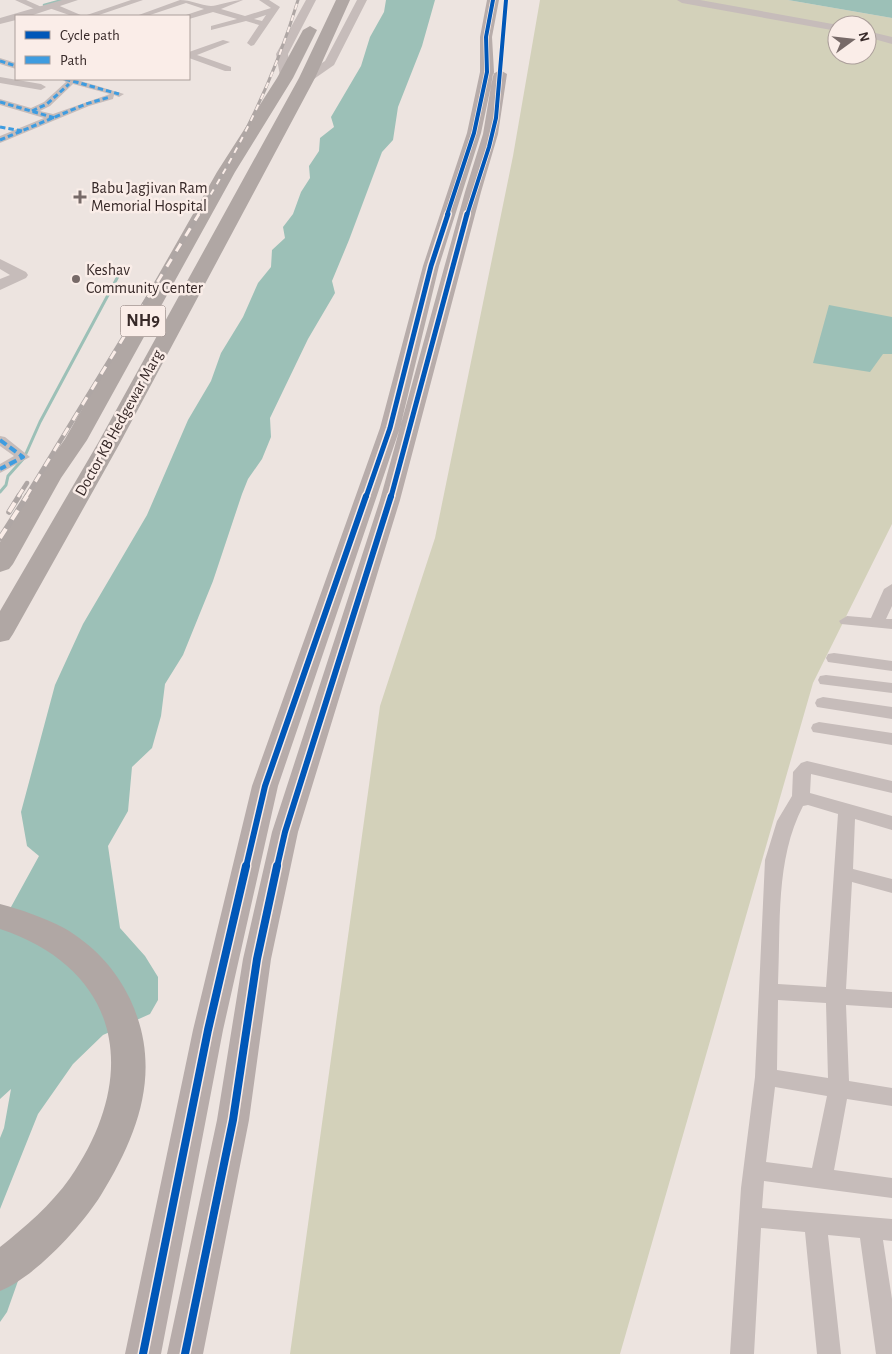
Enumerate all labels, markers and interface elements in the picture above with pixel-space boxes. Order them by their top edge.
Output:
legend [15,15,190,80]
north arrow [827,15,877,65]
text: Cycle path [60,28,120,43]
text: N [856,30,872,43]
text: Path [60,53,87,68]
place label: Babu Jagjivan Ram Memorial Hospital [91,180,207,214]
marker: Babu Jagjivan Ram Memorial Hospital [73,190,87,204]
place label: Keshav Community Center [86,262,204,297]
marker: Keshav Community Center [70,273,82,285]
road number: NH9 [120,306,166,336]
street label: Doctor KB Hedgewar Marg [72,347,166,499]

